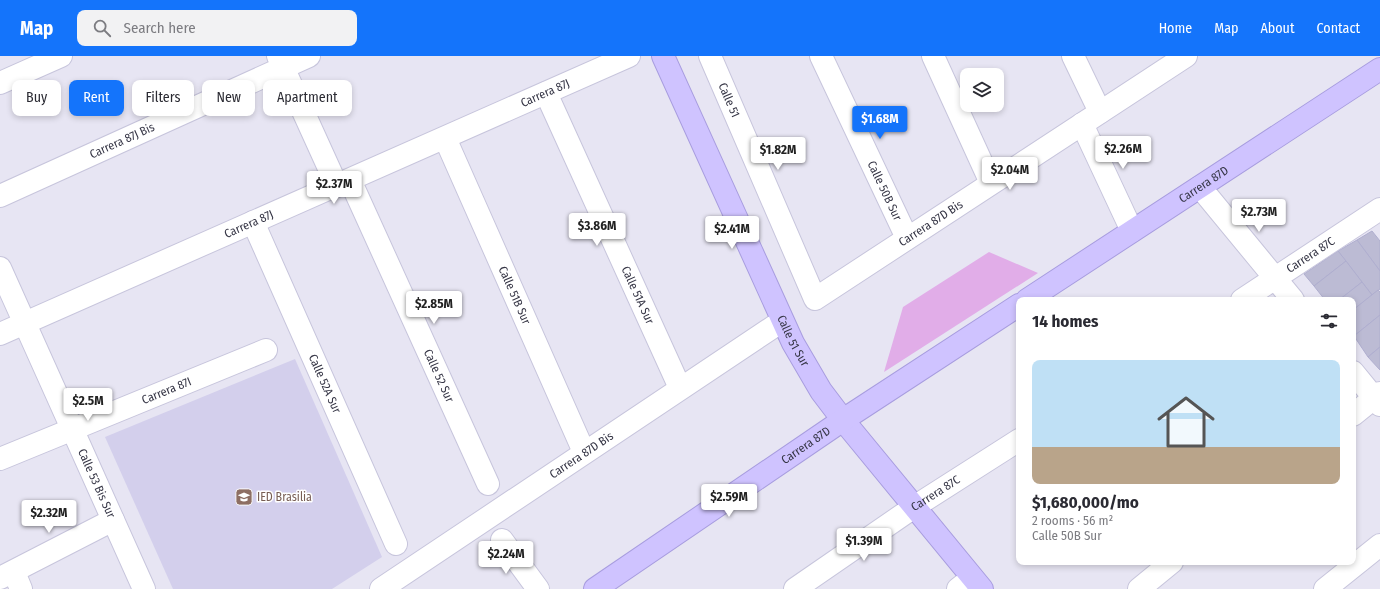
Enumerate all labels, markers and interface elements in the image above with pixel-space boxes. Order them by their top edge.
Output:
search box [77,10,357,46]
text: Map [20,17,53,40]
icon: search [91,17,113,39]
text: Search here [123,19,196,37]
text: Home [1159,20,1192,37]
text: Map [1214,20,1238,37]
text: About [1260,20,1295,37]
text: Contact [1317,20,1360,37]
map controls [960,68,1004,112]
button: layers [960,68,1004,112]
street label: Carrera 87J [518,76,572,110]
chip: Buy [12,80,61,116]
chip: Rent [69,80,124,116]
chip: Filters [132,80,194,116]
chip: New [202,80,255,116]
chip: Apartment [263,80,352,116]
street label: Calle 51 [715,81,743,120]
pin: $1.68M [847,106,913,140]
text: $1.68M [861,111,899,126]
street label: Carrera 87J Bis [87,120,157,161]
pin: $2.26M [1090,136,1156,170]
pin: $1.82M [745,137,811,171]
text: $2.26M [1104,141,1142,156]
text: $1.82M [760,142,796,157]
pin: $2.04M [977,157,1043,191]
street label: Calle 50B Sur [865,159,905,224]
text: $2.04M [991,162,1029,177]
street label: Carrera 87D [1176,163,1231,206]
pin: $2.37M [301,171,367,205]
text: $2.37M [316,176,352,191]
street label: Carrera 87D Bis [896,197,965,249]
pin: $2.73M [1226,199,1292,233]
text: $2.73M [1241,204,1277,219]
street label: Carrera 87J [222,207,275,241]
pin: $3.86M [564,213,630,247]
pin: $2.41M [699,216,765,250]
text: $3.86M [578,218,616,233]
text: $2.41M [714,221,750,236]
street label: Carrera 87C [1284,234,1337,276]
street label: Calle 51B Sur [496,264,534,327]
street label: Calle 51A Sur [619,264,657,327]
pin: $2.85M [401,291,467,325]
text: $2.85M [415,296,453,311]
icon: filters [1318,310,1340,332]
text: 14 homes [1032,311,1099,332]
street label: Calle 51 Sur [774,313,812,369]
street label: Calle 52 Sur [421,347,457,405]
street label: Calle 52A Sur [306,352,344,416]
street label: Carrera 87I [140,374,193,407]
icon: home [1150,386,1222,458]
pin: $2.5M [60,388,116,422]
text: $2.5M [72,393,104,408]
street label: Carrera 87D [779,424,833,467]
street label: Carrera 87D Bis [547,429,616,481]
street label: Calle 53 Bis Sur [75,446,119,521]
street label: Carrera 87C [908,473,962,514]
pin: $2.59M [696,484,762,518]
school or university icon: IED Brasilia [234,487,254,507]
text: $2.59M [710,489,748,504]
place label: IED Brasilia [257,490,312,504]
text: $1,680,000/mo [1032,492,1139,513]
pin: $2.32M [16,500,82,534]
text: $2.32M [31,505,67,520]
text: 2 rooms · 56 m² [1032,513,1113,528]
pin: $1.39M [831,528,897,562]
text: Calle 50B Sur [1032,528,1102,543]
text: $1.39M [846,533,882,548]
pin: $2.24M [473,541,539,575]
text: $2.24M [487,546,525,561]

